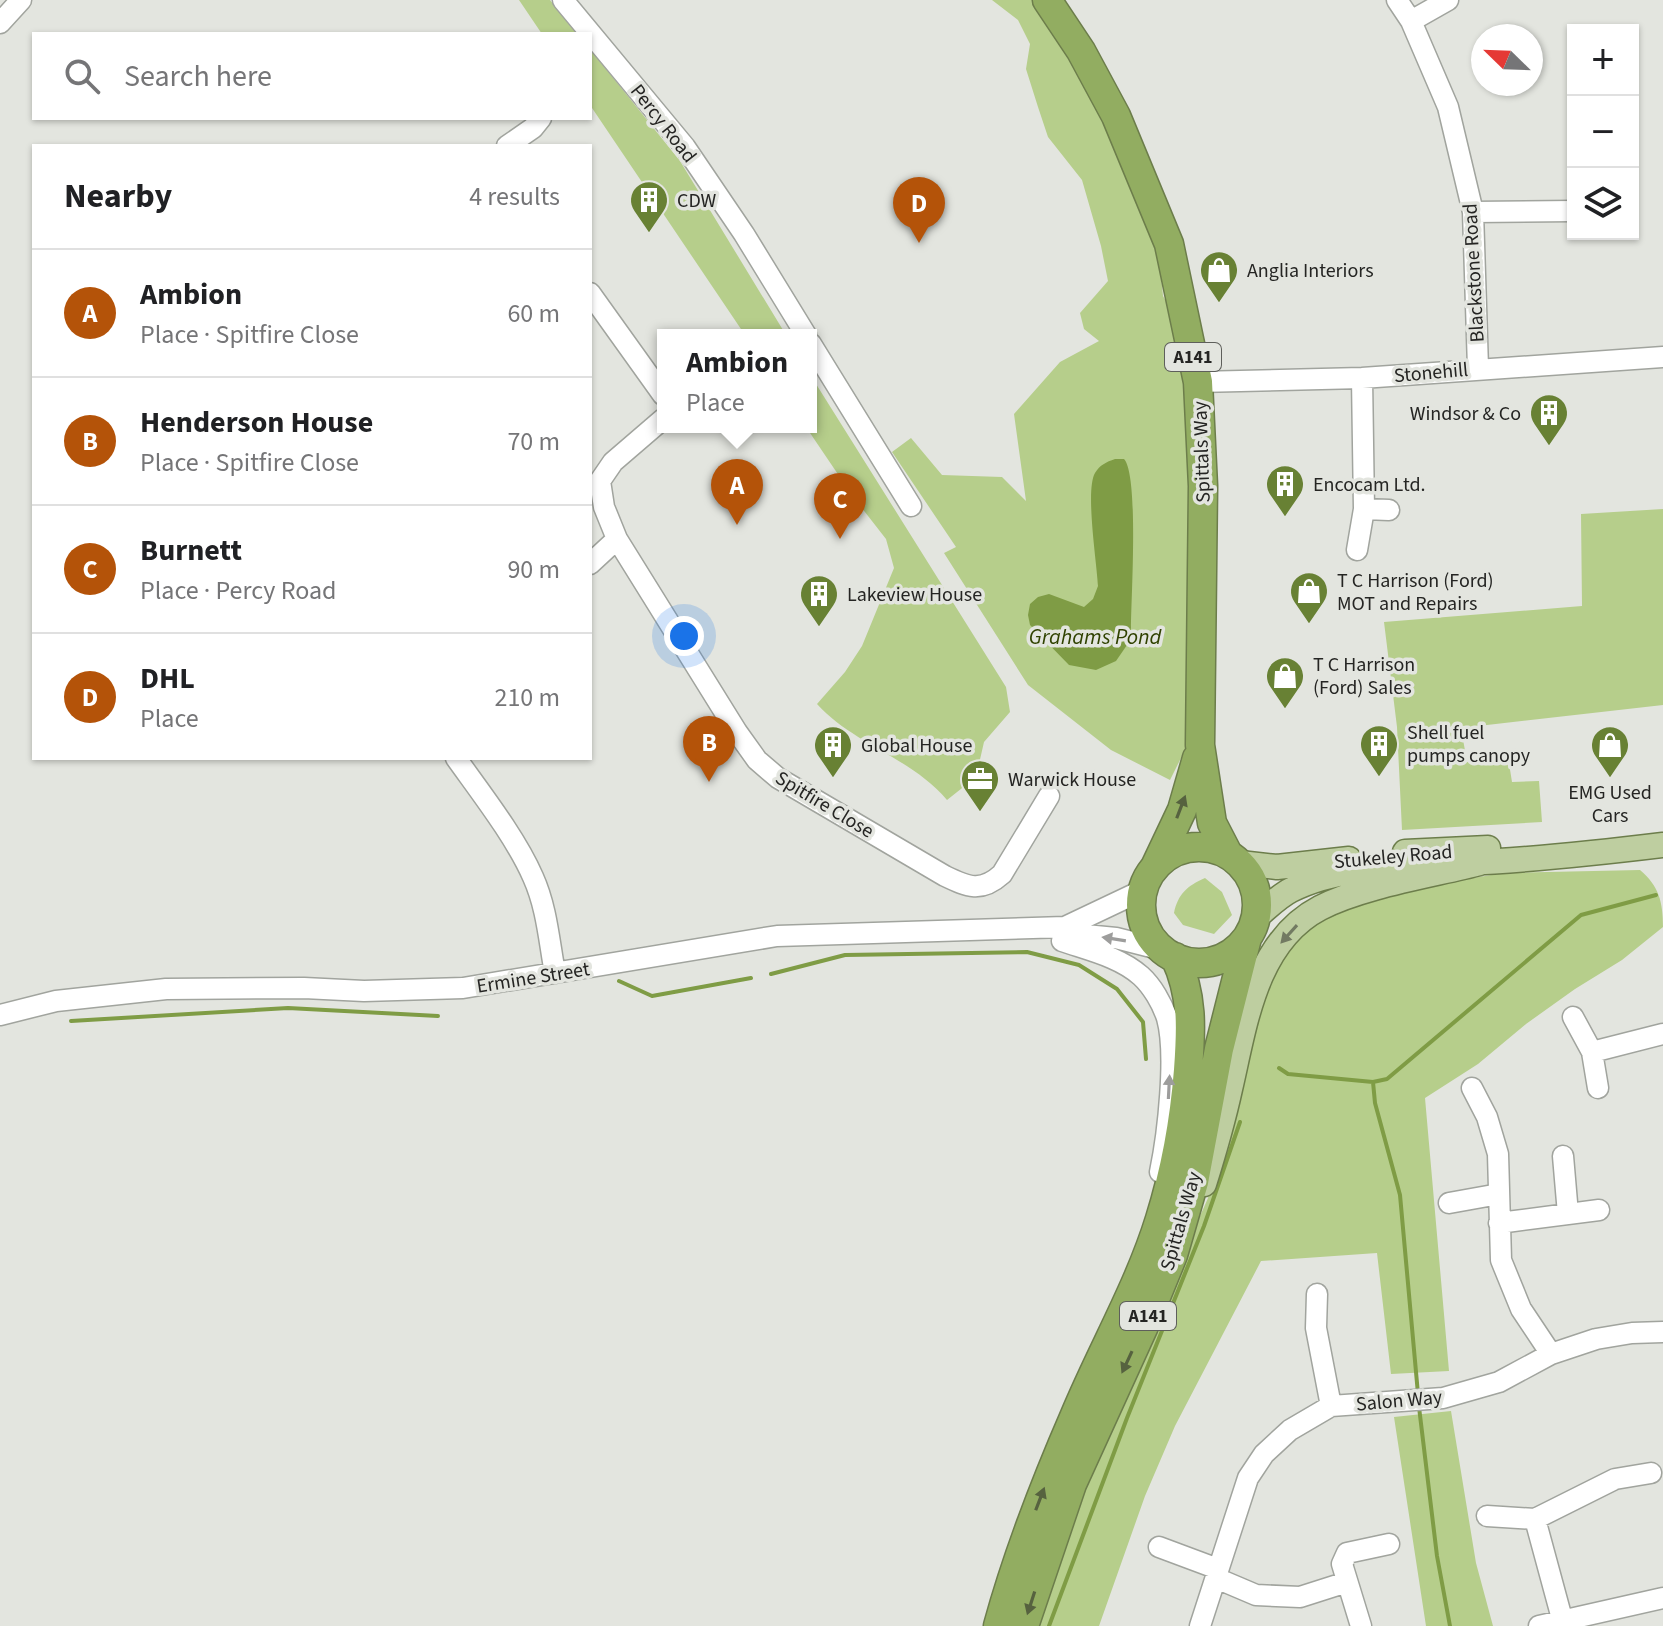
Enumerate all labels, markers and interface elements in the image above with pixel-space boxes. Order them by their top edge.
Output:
north arrow [1471,24,1543,96]
map controls [1567,24,1639,240]
button: + [1567,24,1639,96]
search box [32,32,592,120]
icon: search [60,54,104,98]
text: Search here [124,55,272,98]
street label: Percy Road [624,78,703,169]
button: − [1567,96,1639,168]
button: layers [1567,168,1639,240]
text: Nearby [64,172,172,221]
pin: D [893,177,945,243]
text: 4 results [469,178,560,215]
building icon: CDW [628,179,670,234]
place label: CDW [677,187,717,215]
street label: Blackstone Road [1456,203,1492,343]
shop icon: Anglia Interiors [1198,249,1240,304]
place label: Anglia Interiors [1247,257,1374,285]
text: Ambion [140,273,242,316]
text: A [83,295,97,332]
text: 60 m [507,295,560,332]
text: Place · Spitfire Close [140,316,359,353]
popup [657,329,817,433]
text: Ambion [686,341,788,384]
road number: A141 [1165,343,1221,371]
street label: Stonehill [1393,356,1469,390]
text: Place [686,384,745,421]
building icon: Windsor & Co [1528,392,1570,447]
street label: Spittals Way [1186,400,1218,503]
place label: Windsor & Co [1410,400,1521,428]
text: Henderson House [140,401,373,444]
text: B [82,423,98,460]
text: 70 m [507,423,560,460]
text: Place · Spitfire Close [140,444,359,481]
pin: A [711,459,763,525]
building icon: Encocam Ltd. [1264,463,1306,518]
place label: Encocam Ltd. [1313,471,1426,499]
pin: C [814,473,866,539]
text: Burnett [140,529,242,572]
text: C [82,551,98,588]
text: 90 m [507,551,560,588]
place label: T C Harrison (Ford) MOT and Repairs [1337,567,1494,618]
shop icon: T C Harrison (Ford) MOT and Repairs [1288,570,1330,625]
text: Place · Percy Road [140,572,336,609]
building icon: Lakeview House [798,573,840,628]
place label: Lakeview House [847,581,982,609]
your location [664,616,704,656]
water label: Grahams Pond [1029,621,1162,653]
place label: T C Harrison (Ford) Sales [1313,651,1415,702]
shop icon: T C Harrison (Ford) Sales [1264,655,1306,710]
text: DHL [140,657,195,700]
text: D [82,679,98,716]
text: 210 m [494,679,560,716]
text: Place [140,700,199,737]
pin: B [683,716,735,782]
place label: Shell fuel pumps canopy [1407,719,1531,770]
building icon: Shell fuel pumps canopy [1358,723,1400,778]
building icon: Global House [812,724,854,779]
shop icon: EMG Used Cars [1589,724,1631,779]
place label: Global House [861,732,972,760]
office icon: Warwick House [959,758,1001,813]
street label: Spitfire Close [770,764,879,845]
place label: Warwick House [1008,766,1136,794]
place label: EMG Used Cars [1568,779,1652,830]
one-way arrow [1175,795,1188,819]
street label: Stukeley Road [1333,838,1453,876]
one-way arrow [1281,924,1298,944]
one-way arrow [1101,932,1126,945]
street label: Ermine Street [475,955,592,1001]
one-way arrow [1163,1074,1176,1099]
street label: Spittals Way [1153,1168,1209,1274]
road number: A141 [1120,1302,1176,1330]
one-way arrow [1120,1350,1134,1374]
street label: Salon Way [1355,1383,1444,1419]
one-way arrow [1034,1487,1047,1511]
one-way arrow [1024,1592,1037,1616]

